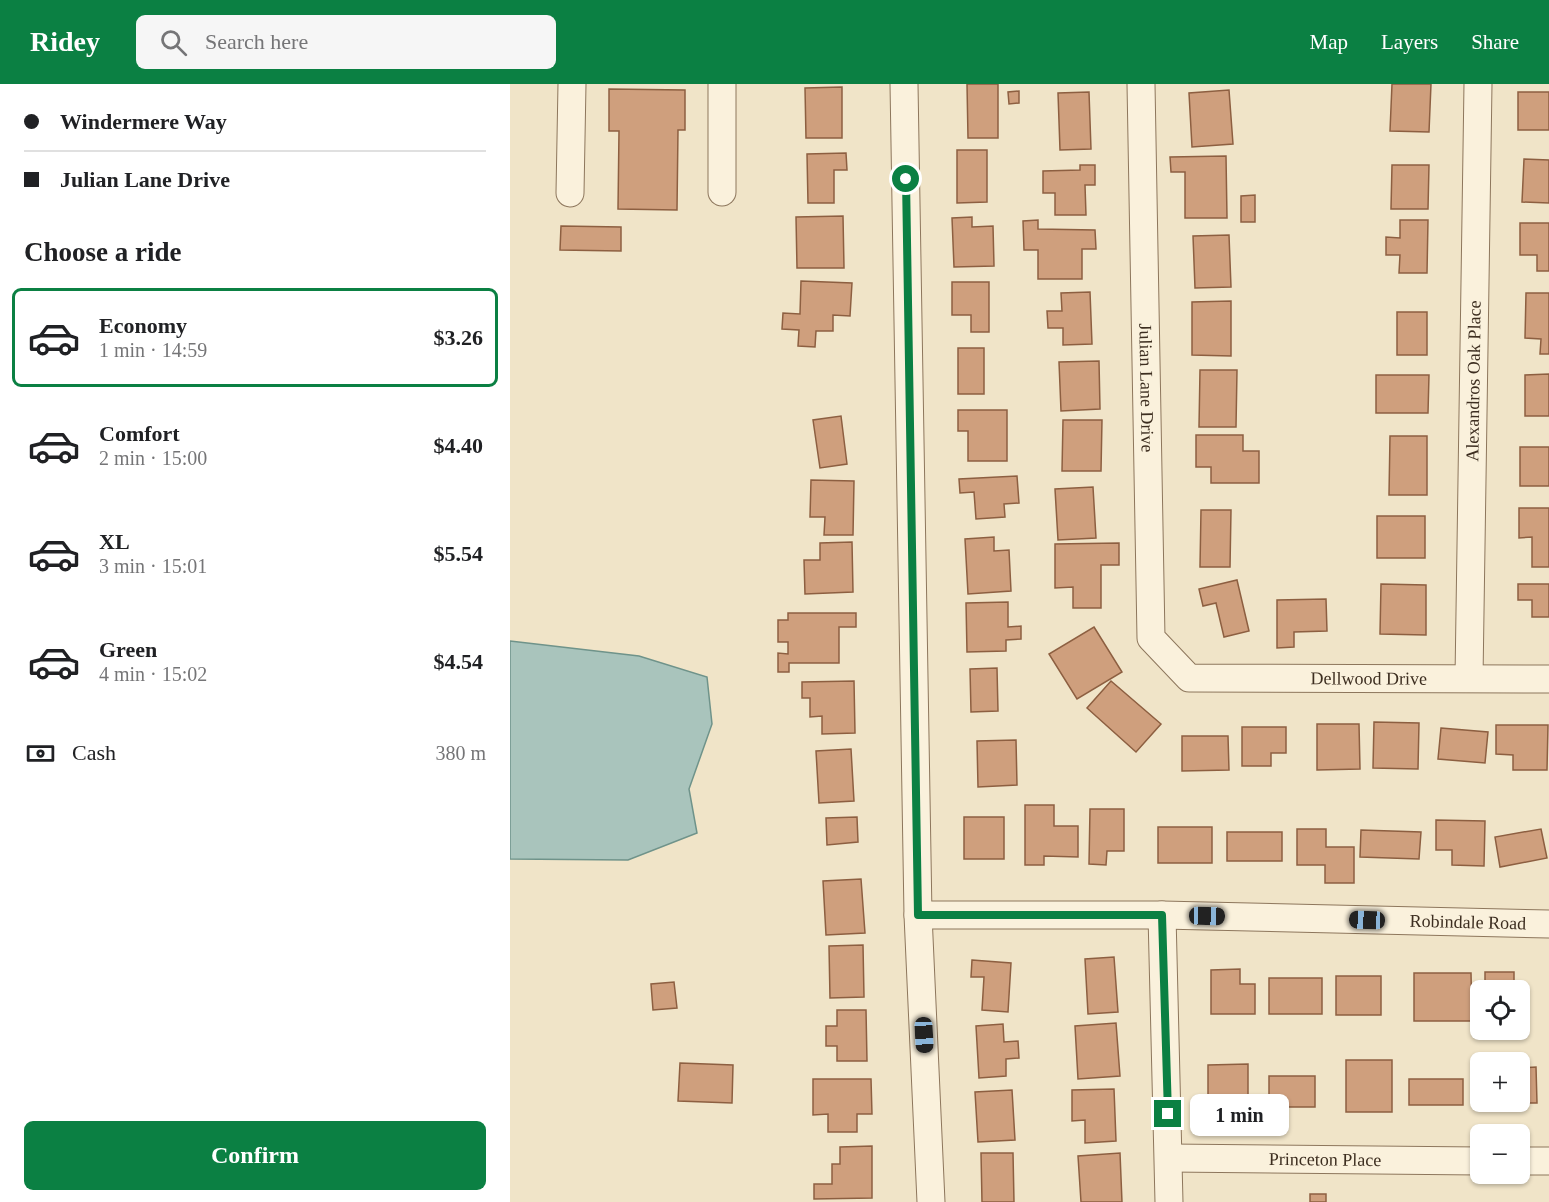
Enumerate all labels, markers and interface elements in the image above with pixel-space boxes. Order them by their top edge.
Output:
search box [136,15,556,69]
text: Ridey [30,26,100,57]
icon: search [157,26,190,59]
text: Search here [205,29,308,54]
text: Map [1310,30,1348,54]
text: Layers [1381,30,1438,54]
text: Share [1471,30,1519,54]
text: Windermere Way [60,109,227,134]
route start [892,165,919,192]
text: Julian Lane Drive [60,167,230,192]
text: Choose a ride [24,237,182,267]
street label: Alexandros Oak Place [1462,300,1485,462]
icon: car [27,311,81,365]
text: Economy [99,313,187,338]
street label: Julian Lane Drive [1135,323,1158,453]
text: $3.26 [434,325,483,350]
text: 1 min · 14:59 [99,339,207,361]
icon: car [27,419,81,473]
text: Comfort [99,421,180,446]
text: $4.40 [434,433,483,458]
text: 2 min · 15:00 [99,447,207,469]
icon: car [27,527,81,581]
text: XL [99,529,130,554]
text: $5.54 [434,541,483,566]
text: 3 min · 15:01 [99,555,207,577]
icon: car [27,635,81,689]
text: Green [99,637,157,662]
text: $4.54 [434,649,483,674]
text: 4 min · 15:02 [99,663,207,685]
street label: Dellwood Drive [1310,668,1427,689]
icon: cash [24,737,57,770]
text: Cash [72,740,116,765]
text: 380 m [435,742,486,764]
car [1189,907,1225,925]
car [1349,910,1385,930]
street label: Robindale Road [1409,911,1526,933]
map controls [1470,980,1530,1184]
button: locate [1470,980,1530,1040]
car [914,1017,934,1053]
button: + [1470,1052,1530,1112]
callout: 1 min [1189,1093,1288,1135]
route end [1154,1100,1181,1127]
text: 1 min [1215,1104,1264,1126]
button: Confirm [24,1121,486,1190]
button: − [1470,1124,1530,1184]
street label: Princeton Place [1269,1149,1381,1170]

